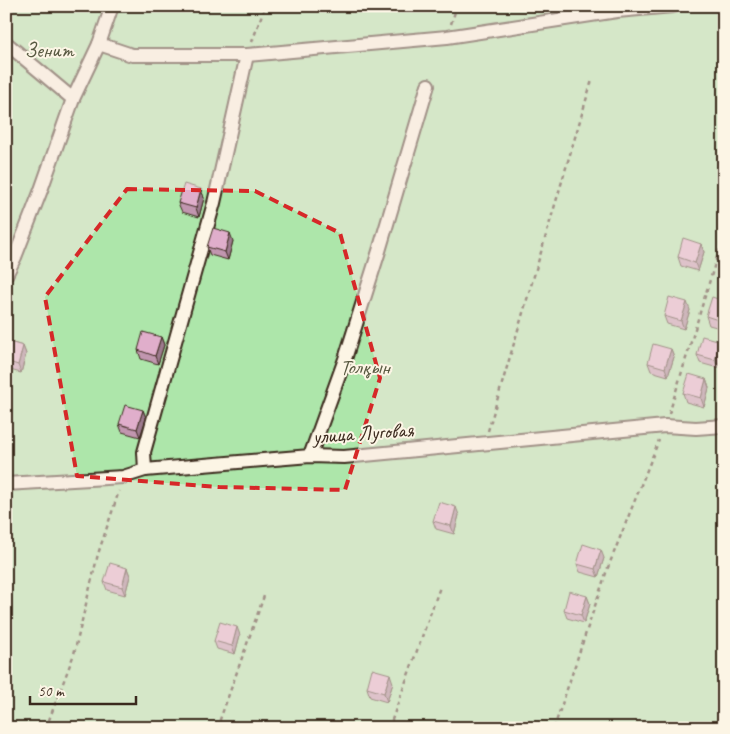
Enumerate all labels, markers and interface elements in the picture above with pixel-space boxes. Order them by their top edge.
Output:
park label: Зенит [24,37,75,63]
park label: Толқын [340,354,391,380]
street label: улица Луговая [310,416,416,450]
scale bar [30,674,136,706]
text: 50 m [38,682,65,701]

